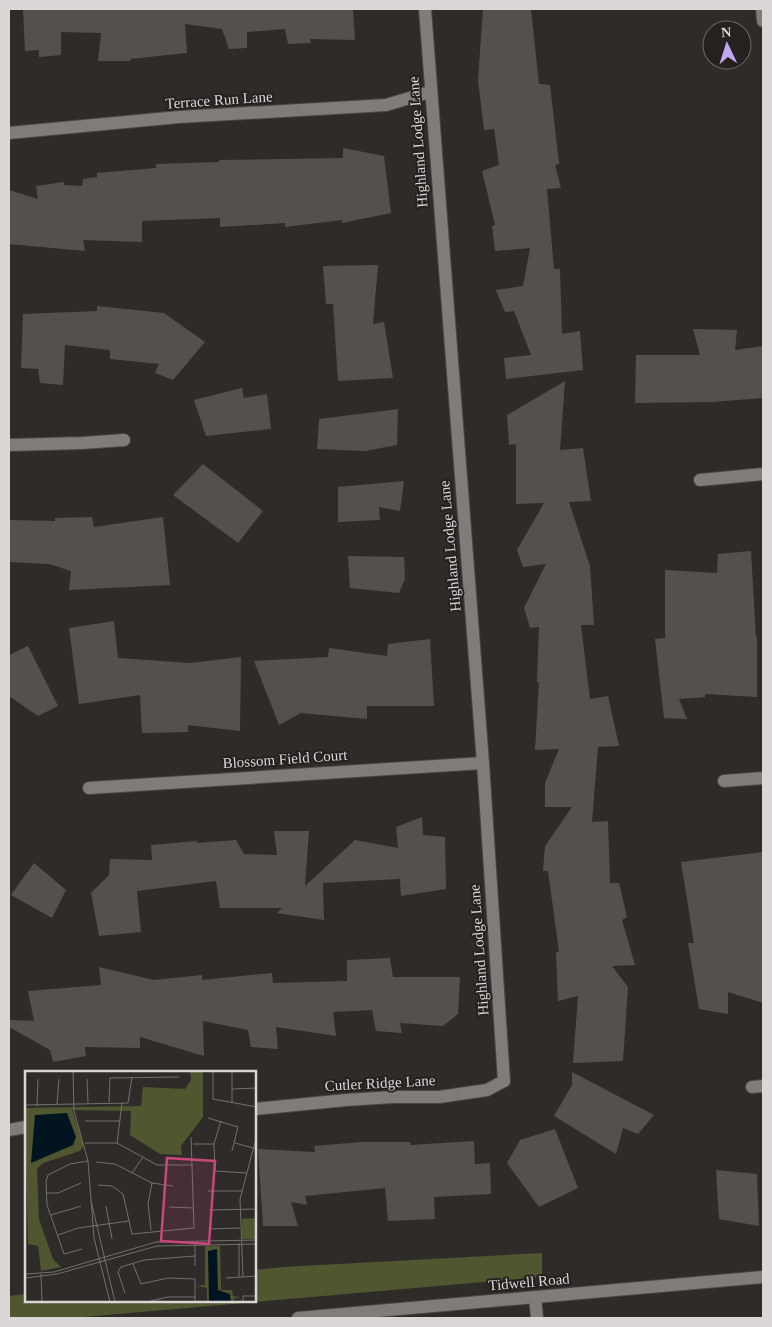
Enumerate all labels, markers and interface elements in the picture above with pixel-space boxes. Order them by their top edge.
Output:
north arrow [702,20,752,70]
text: N [721,25,732,40]
street label: Highland Lodge Lane [405,75,431,208]
street label: Terrace Run Lane [165,88,273,112]
street label: Highland Lodge Lane [436,479,464,612]
street label: Blossom Field Court [222,747,349,771]
street label: Highland Lodge Lane [466,883,492,1016]
inset map [25,1071,256,1302]
street label: Cutler Ridge Lane [324,1072,436,1094]
street label: Tidwell Road [488,1270,571,1294]

